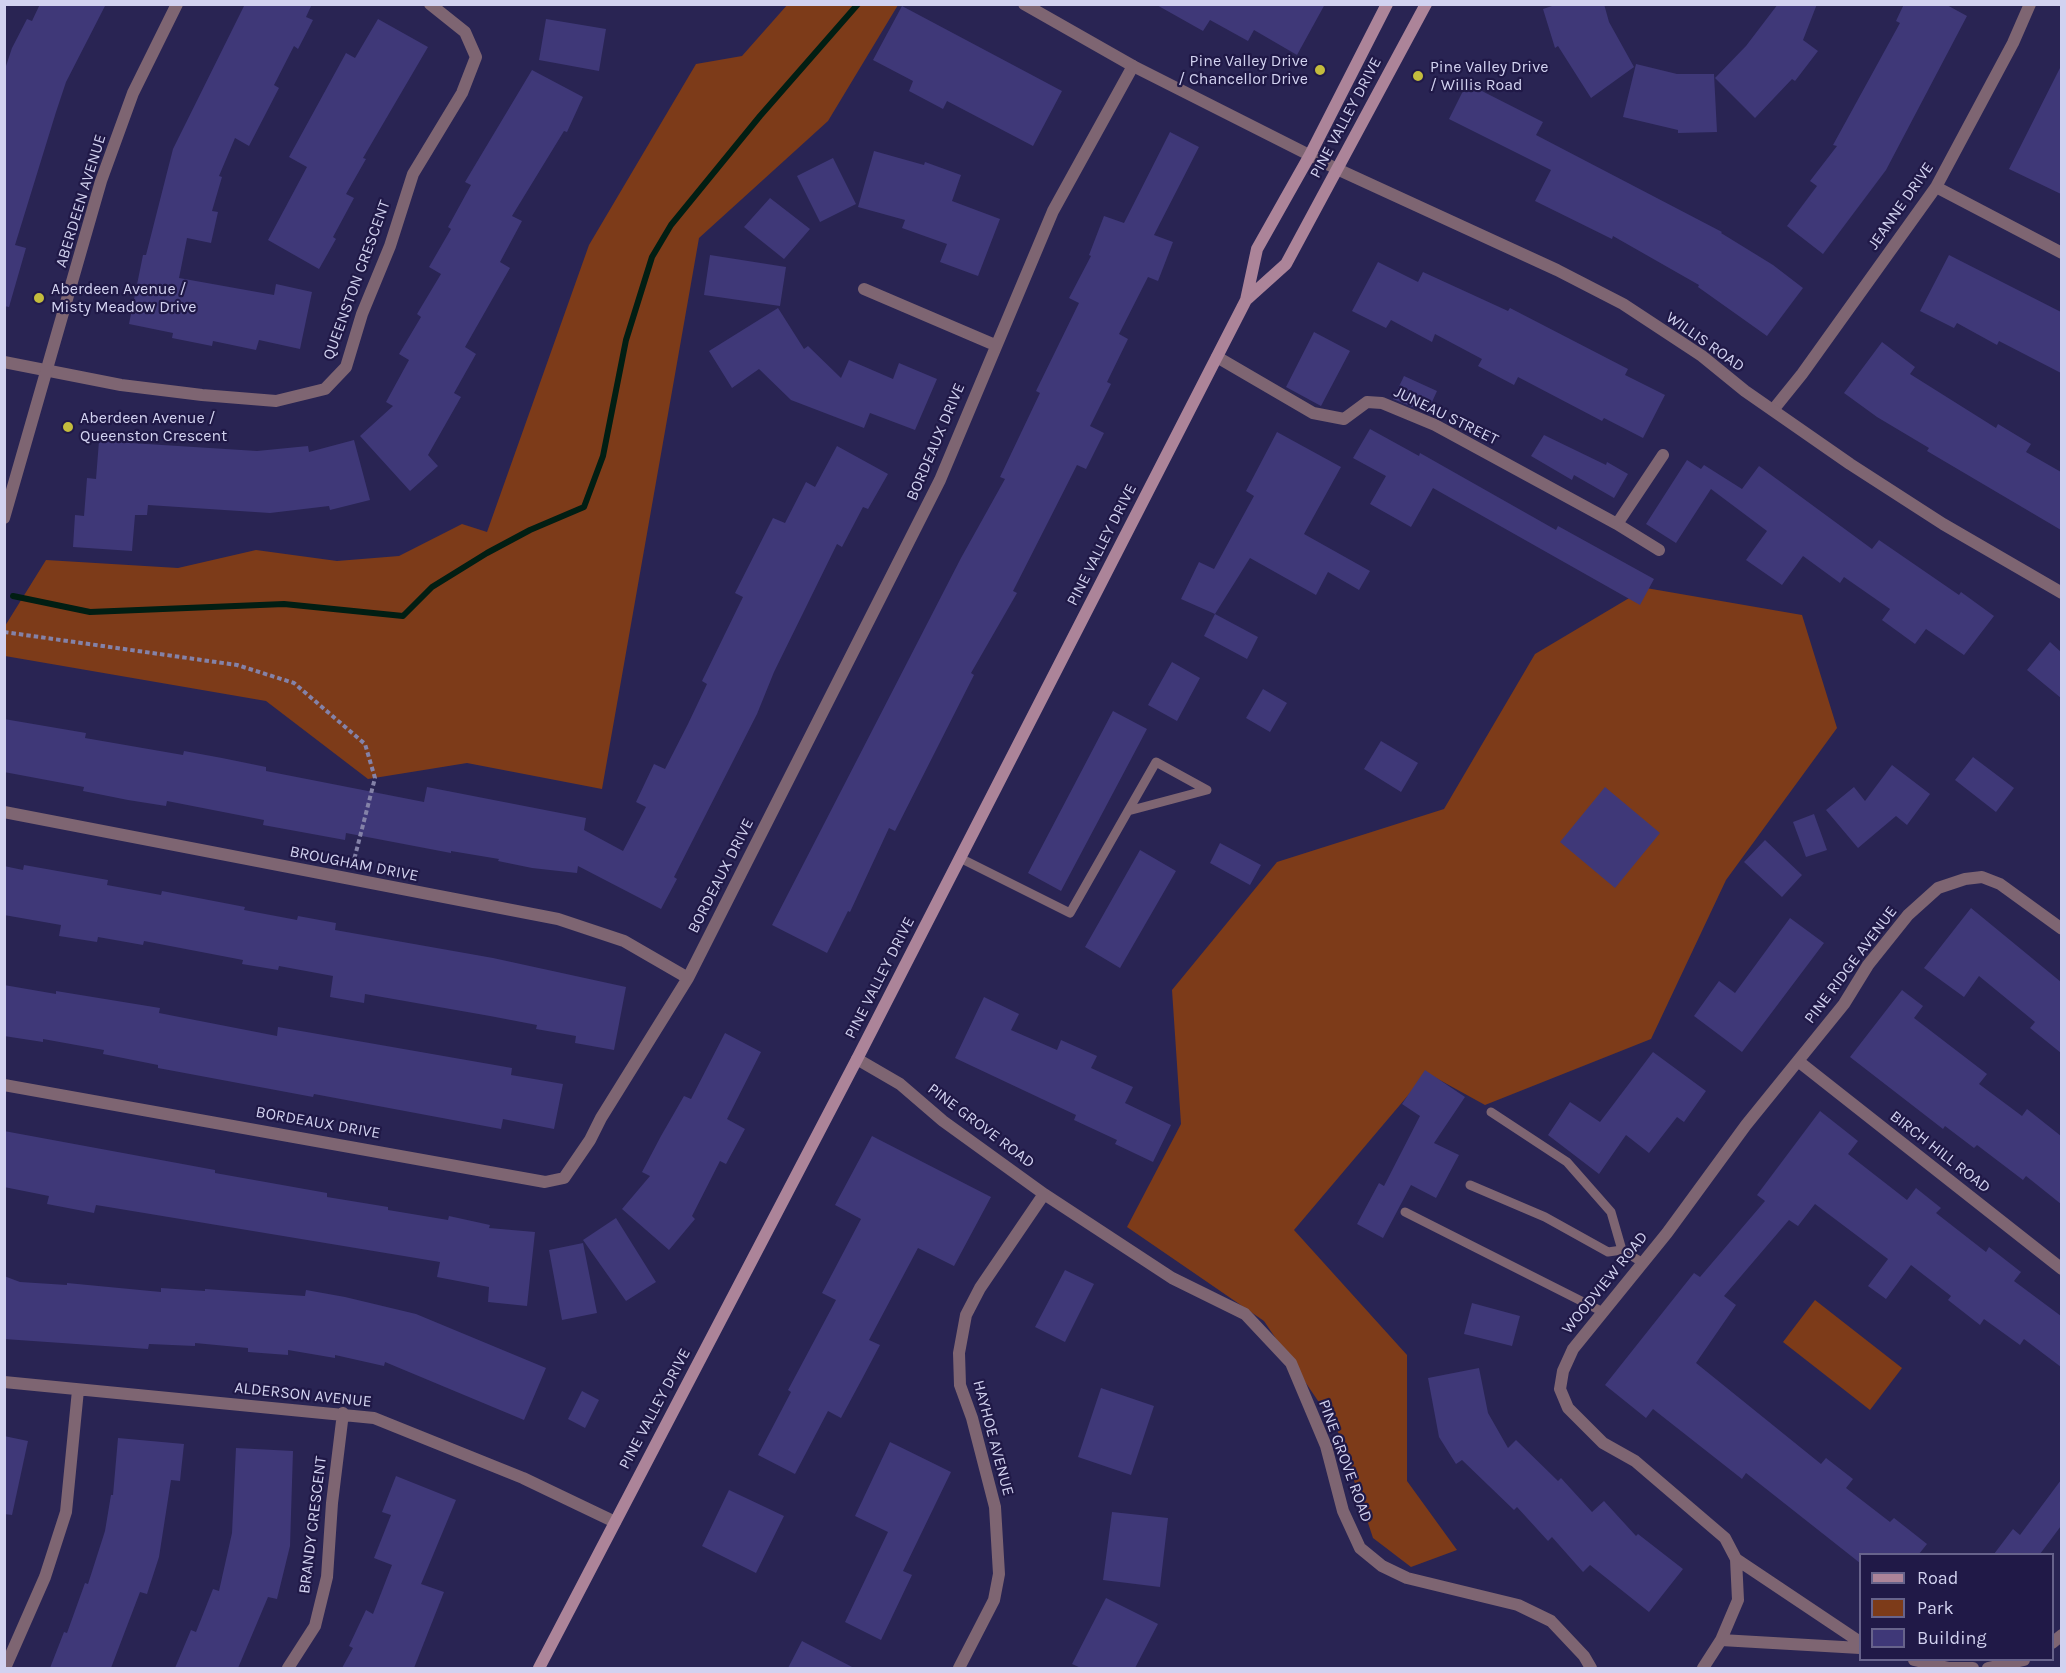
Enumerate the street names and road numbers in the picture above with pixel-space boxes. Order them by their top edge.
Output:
street label: PINE VALLEY DRIVE [1306,54,1386,182]
street label: ABERDEEN AVENUE [52,132,110,270]
street label: JEANNE DRIVE [1864,159,1938,253]
street label: QUEENSTON CRESCENT [319,198,395,362]
street label: WILLIS ROAD [1662,308,1748,376]
street label: BORDEAUX DRIVE [903,380,969,504]
street label: JUNEAU STREET [1391,382,1501,450]
street label: PINE VALLEY DRIVE [1063,481,1141,609]
street label: BORDEAUX DRIVE [684,815,758,937]
street label: BROUGHAM DRIVE [288,842,420,886]
street label: PINE RIDGE AVENUE [1801,902,1901,1028]
street label: PINE VALLEY DRIVE [841,914,919,1042]
street label: PINE GROVE ROAD [924,1080,1038,1172]
street label: BORDEAUX DRIVE [254,1103,382,1143]
street label: BIRCH HILL ROAD [1886,1107,1994,1197]
street label: WOODVIEW ROAD [1558,1228,1652,1338]
street label: PINE VALLEY DRIVE [615,1345,695,1473]
street label: ALDERSON AVENUE [233,1378,373,1412]
street label: HAYHOE AVENUE [968,1378,1018,1498]
street label: PINE GROVE ROAD [1314,1397,1376,1525]
street label: BRANDY CRESCENT [295,1455,331,1595]

